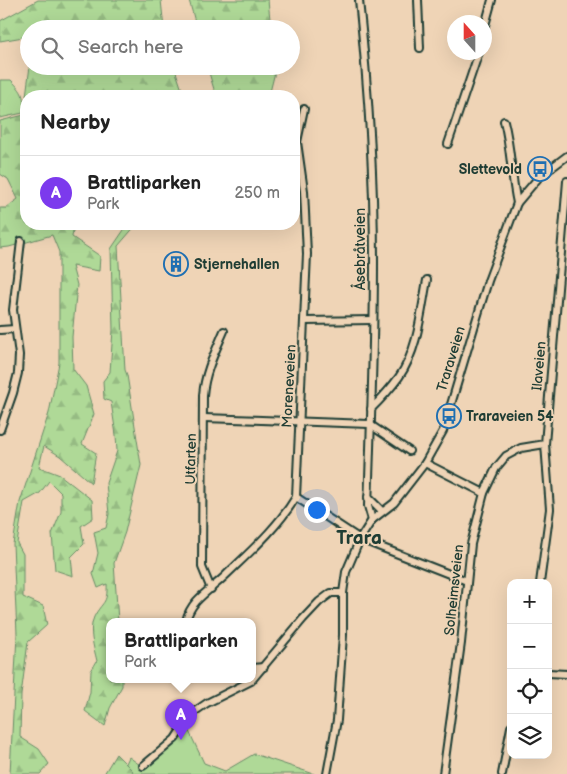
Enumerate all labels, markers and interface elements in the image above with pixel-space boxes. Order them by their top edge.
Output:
north arrow [447,15,492,60]
search box [20,20,300,75]
icon: search [38,34,66,62]
text: Search here [78,36,183,59]
text: Nearby [40,110,110,135]
bus stop icon: Slettevold [527,156,553,182]
place label: Slettevold [459,161,522,178]
text: Brattliparken [87,172,201,195]
text: A [51,184,61,203]
text: 250 m [234,184,280,203]
text: Park [87,195,119,214]
street label: Åsebråtveien [350,208,369,290]
building icon: Stjernehallen [163,251,189,277]
place label: Stjernehallen [194,256,280,273]
street label: Traraveien [433,324,469,394]
street label: Ilaveien [528,340,550,391]
street label: Moreneveien [278,344,300,428]
bus stop icon: Traraveien 54 [436,403,462,429]
place label: Traraveien 54 [466,408,554,425]
street label: Utfarten [182,433,200,485]
your location [304,497,330,523]
district label: Trara [336,527,382,550]
street label: Solheimsveien [441,543,467,636]
map controls [507,579,552,759]
button: + [507,579,552,624]
popup [106,618,256,683]
button: − [507,624,552,669]
text: Brattliparken [124,630,238,653]
text: Park [124,653,156,672]
button: locate [507,669,552,714]
pin: A [165,699,197,740]
button: layers [507,714,552,759]

